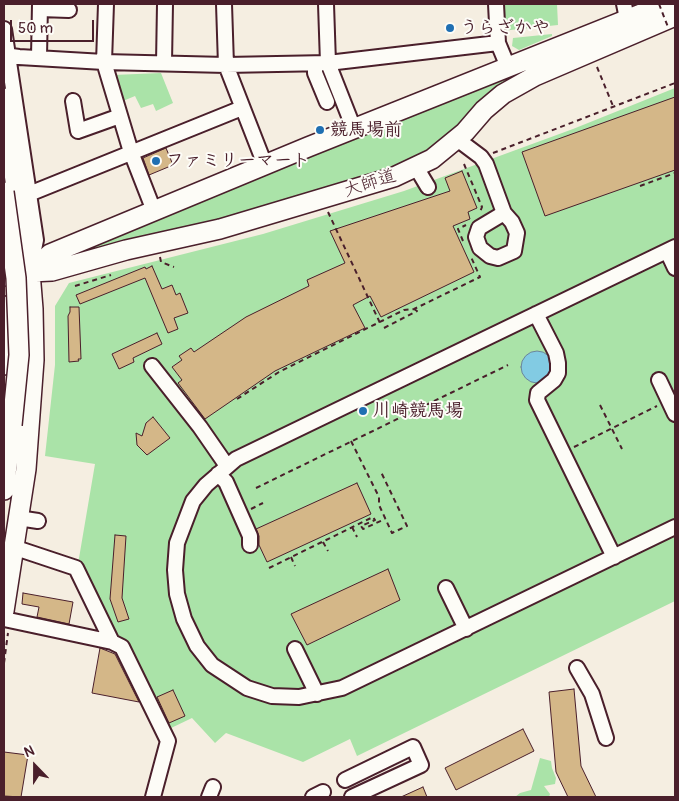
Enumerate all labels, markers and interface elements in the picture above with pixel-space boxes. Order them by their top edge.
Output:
scale bar [12,10,96,42]
place label: うらざかや [460,17,550,39]
text: 50 m [18,19,53,38]
marker: うらざかや [444,22,456,34]
place label: 競馬場前 [330,119,402,141]
marker: 競馬場前 [314,124,326,136]
place label: ファミリーマート [166,150,310,172]
marker: ファミリーマート [150,155,162,167]
street label: 大師道 [341,165,399,203]
place label: 川崎競馬場 [373,400,463,422]
marker: 川崎競馬場 [357,405,369,417]
north arrow [10,741,60,791]
text: N [22,742,37,761]

